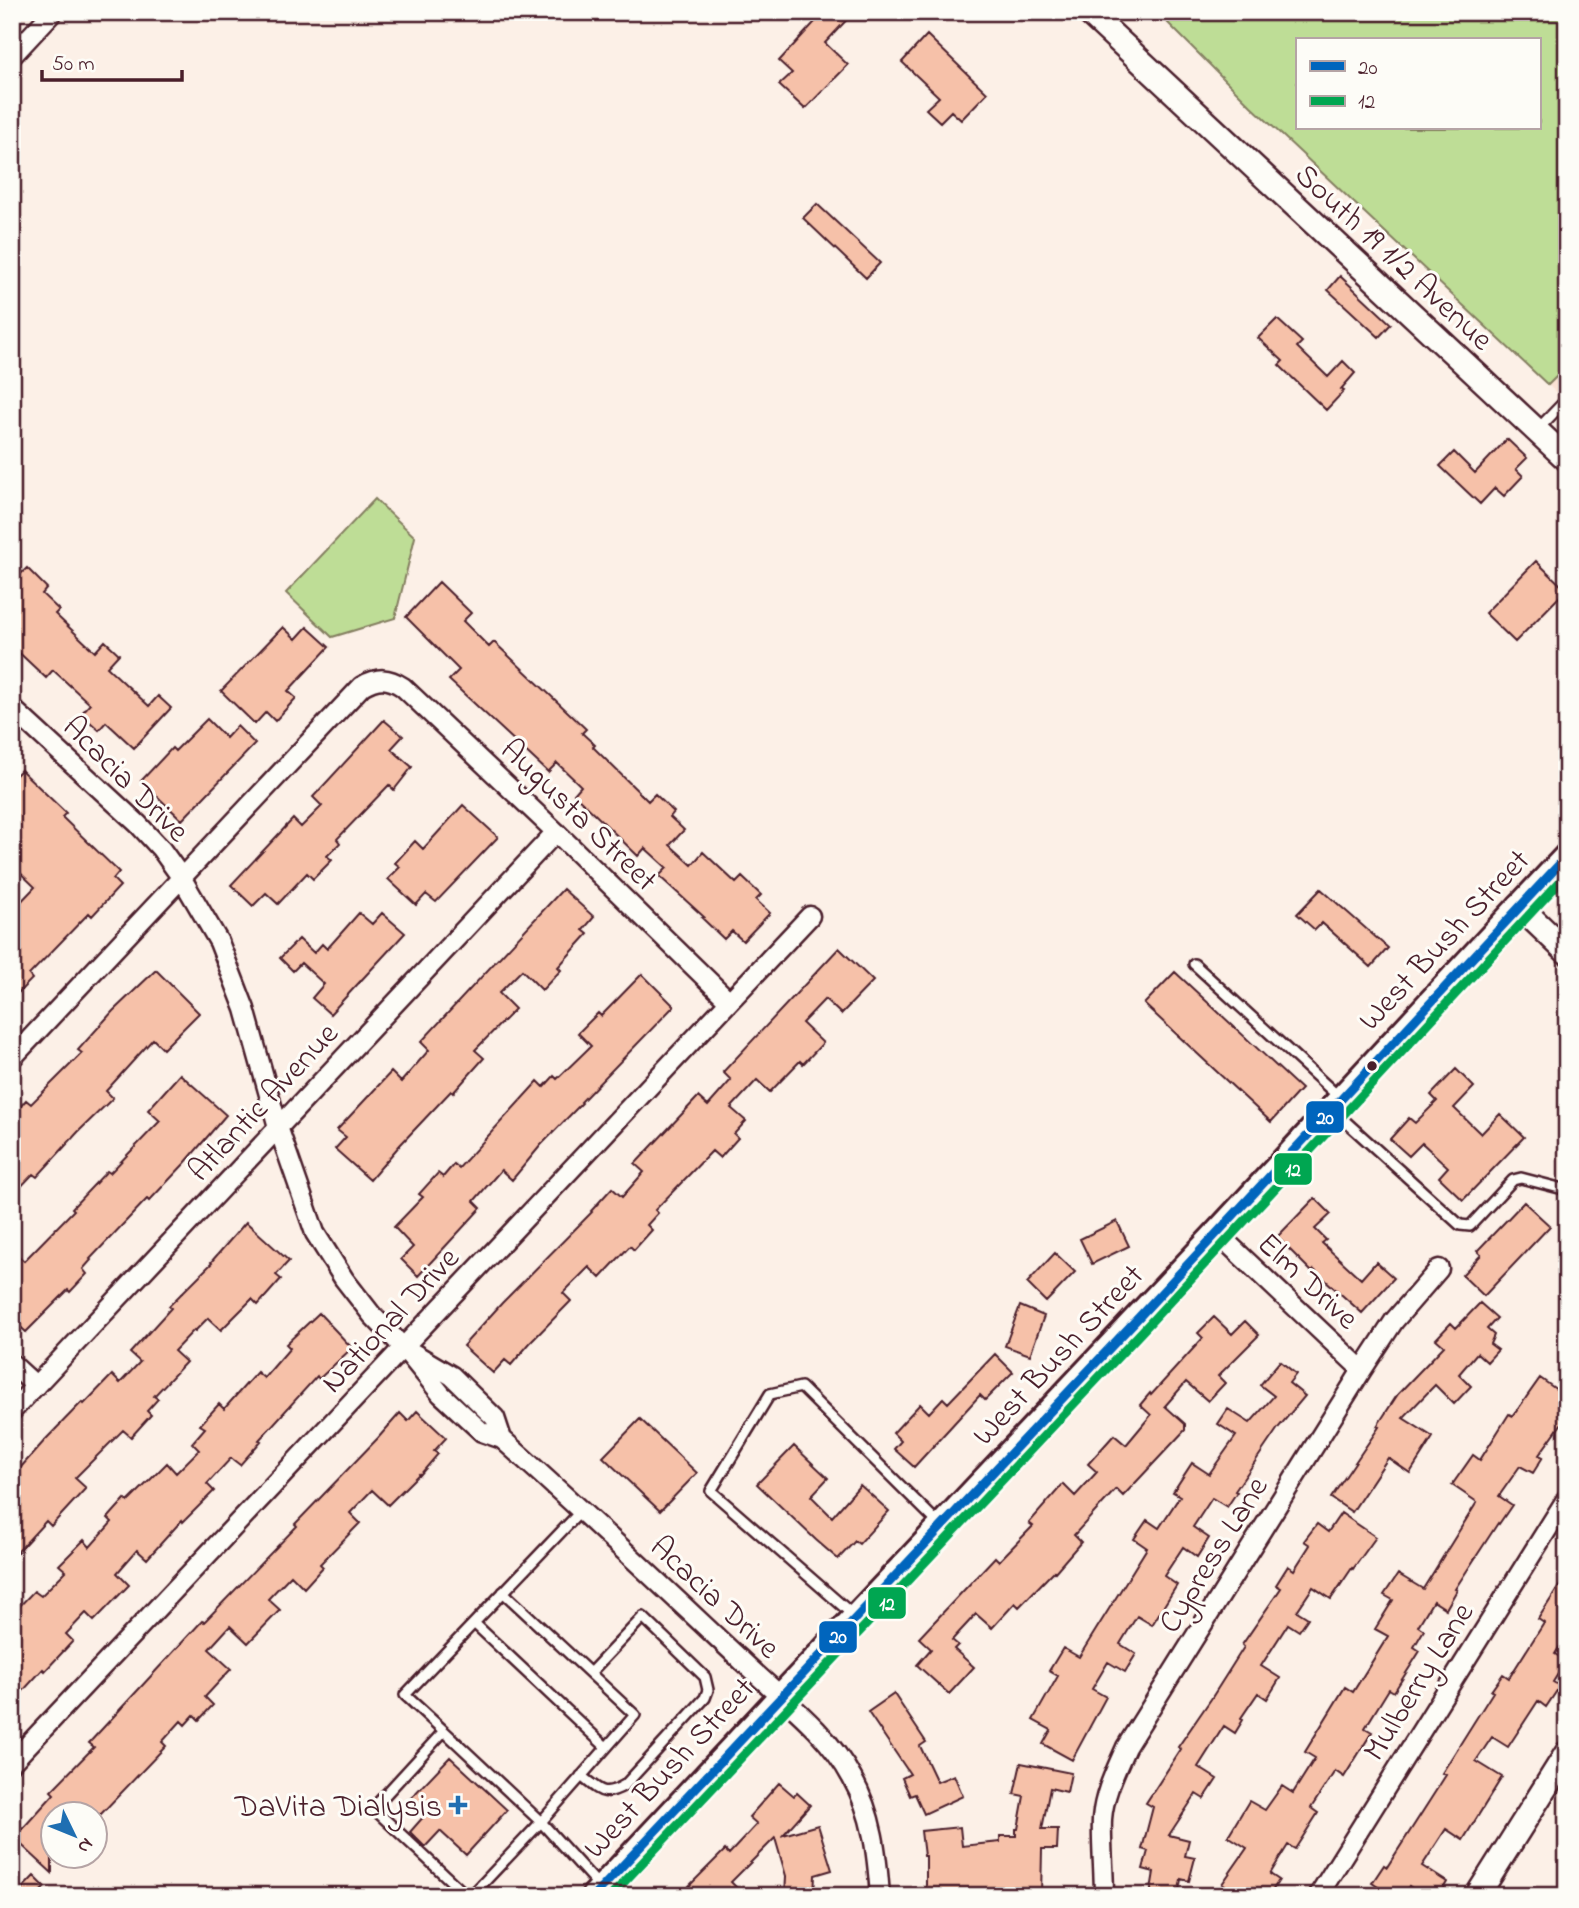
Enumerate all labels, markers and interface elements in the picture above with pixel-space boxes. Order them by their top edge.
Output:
scale bar [42,38,182,82]
legend [1296,38,1540,130]
text: 50 m [52,50,95,80]
text: 20 [1358,54,1378,84]
text: 12 [1358,88,1375,118]
street label: South 19 1/2 Avenue [1283,154,1503,364]
street label: Acacia Drive [50,706,199,855]
street label: Augusta Street [488,729,667,904]
street label: West Bush Street [1349,840,1543,1043]
street label: Atlantic Avenue [178,1013,352,1194]
unlabelled marker [1365,1059,1379,1073]
line badge: 20 [1305,1100,1345,1134]
text: 20 [1315,1106,1335,1133]
line badge: 12 [1273,1152,1313,1186]
text: 12 [1285,1158,1301,1185]
street label: Elm Drive [1245,1223,1369,1343]
street label: National Drive [311,1237,472,1405]
street label: West Bush Street [963,1255,1157,1458]
street label: Cypress Lane [1148,1468,1282,1643]
street label: Acacia Drive [638,1526,790,1672]
line badge: 12 [867,1586,907,1620]
text: 12 [879,1592,895,1619]
street label: Mulberry Lane [1353,1594,1488,1771]
line badge: 20 [818,1620,858,1654]
text: 20 [828,1625,848,1652]
street label: West Bush Street [574,1668,768,1871]
place label: DaVita Dialysis [234,1785,442,1832]
marker: DaVita Dialysis [448,1795,468,1815]
north arrow [38,1800,108,1870]
text: N [70,1831,99,1859]

